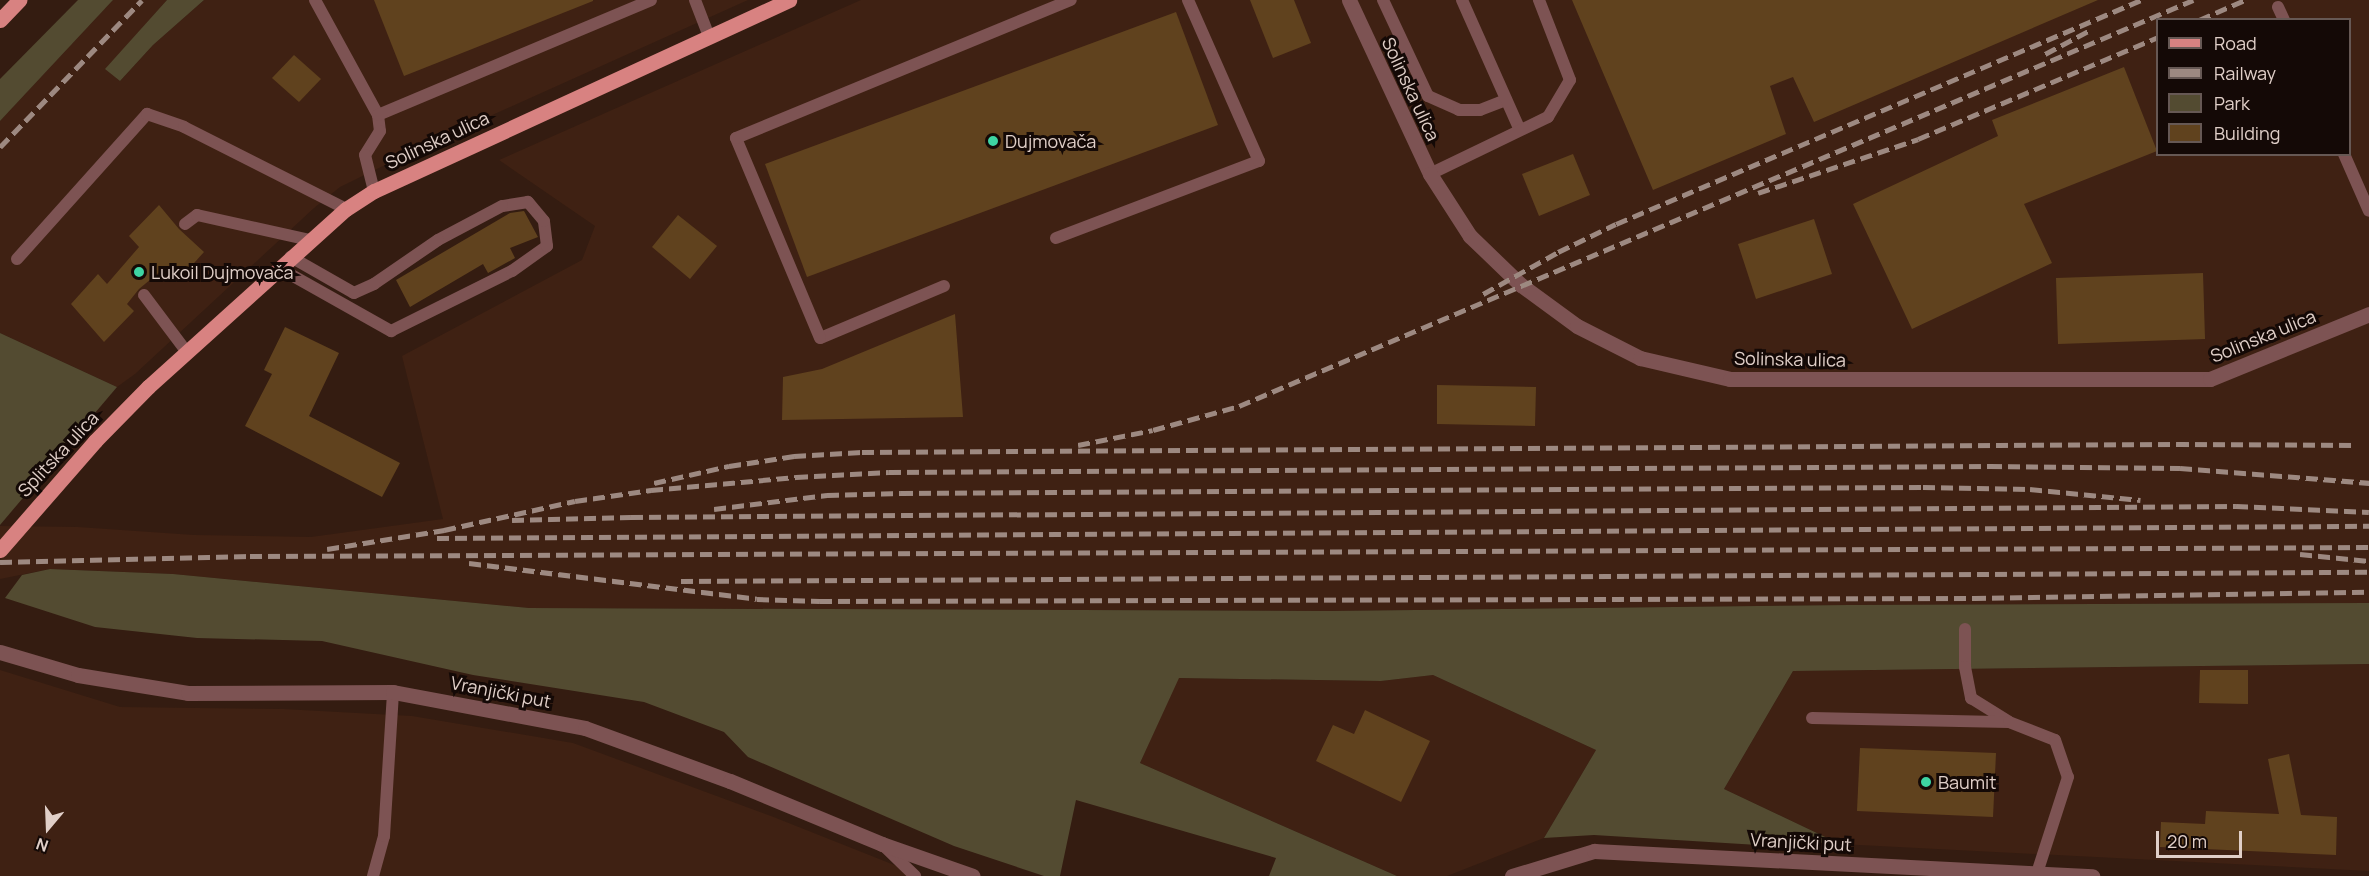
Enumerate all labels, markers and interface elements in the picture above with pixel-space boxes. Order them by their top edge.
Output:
legend [2156,18,2351,156]
text: Road [2214,31,2257,55]
street label: Solinska ulica [1378,34,1444,144]
text: Railway [2214,61,2276,85]
text: Park [2214,91,2250,115]
street label: Solinska ulica [382,107,492,173]
text: Building [2214,121,2280,145]
place label: Dujmovača [1005,130,1096,152]
marker: Dujmovača [986,134,1000,148]
place label: Lukoil Dujmovača [151,261,294,283]
marker: Lukoil Dujmovača [132,265,146,279]
street label: Solinska ulica [2207,305,2319,367]
street label: Solinska ulica [1734,347,1846,371]
street label: Splitska ulica [13,407,103,501]
street label: Vranjički put [449,672,553,712]
place label: Baumit [1938,771,1996,793]
marker: Baumit [1919,775,1933,789]
north arrow [18,798,78,858]
scale bar [2159,819,2244,857]
street label: Vranjički put [1750,829,1852,855]
text: 20 m [2167,829,2207,853]
text: N [33,833,51,857]

